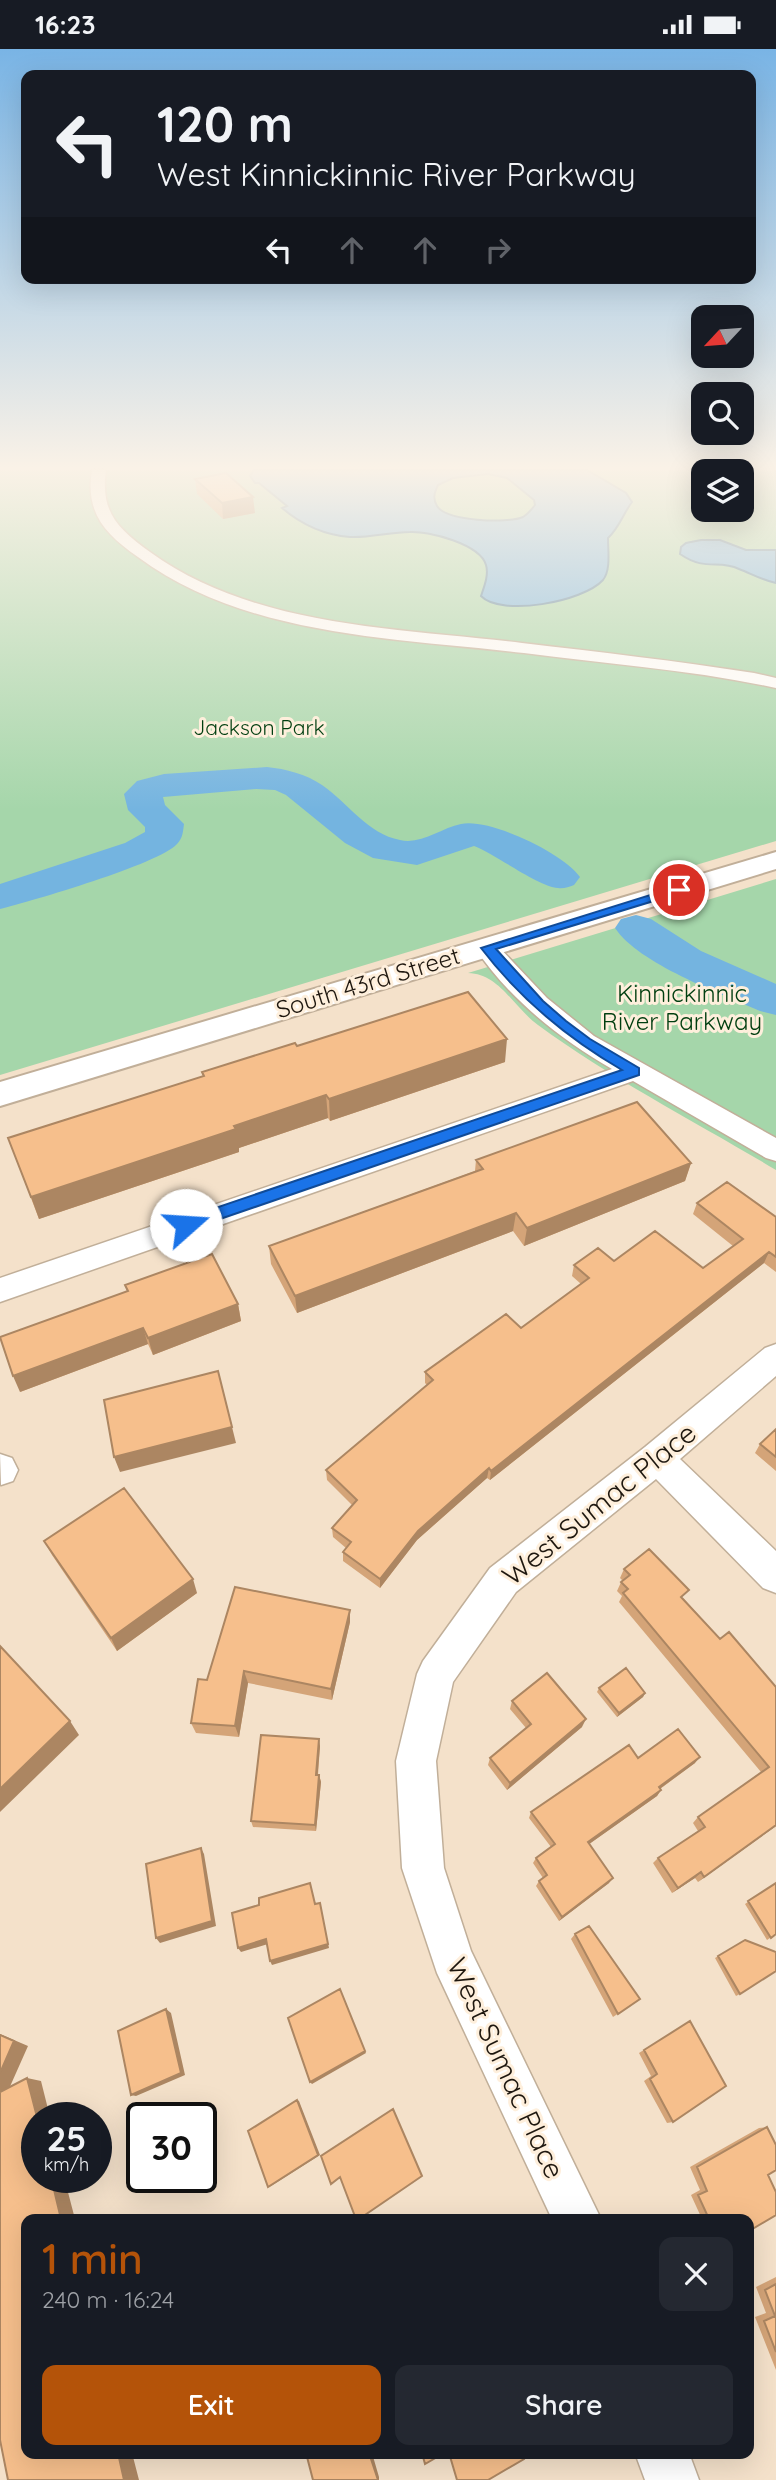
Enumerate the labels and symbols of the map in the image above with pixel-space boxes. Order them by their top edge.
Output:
north arrow [691,305,754,367]
park label: Jackson Park [193,714,325,740]
pin [649,860,709,920]
street label: South 43rd Street [272,940,463,1024]
park label: Kinnickinnic River Parkway [602,978,762,1036]
position arrow [149,1188,223,1262]
street label: West Sumac Place [495,1415,703,1593]
street label: West Sumac Place [440,1952,573,2184]
speed limit sign: 30 [126,2102,217,2193]

